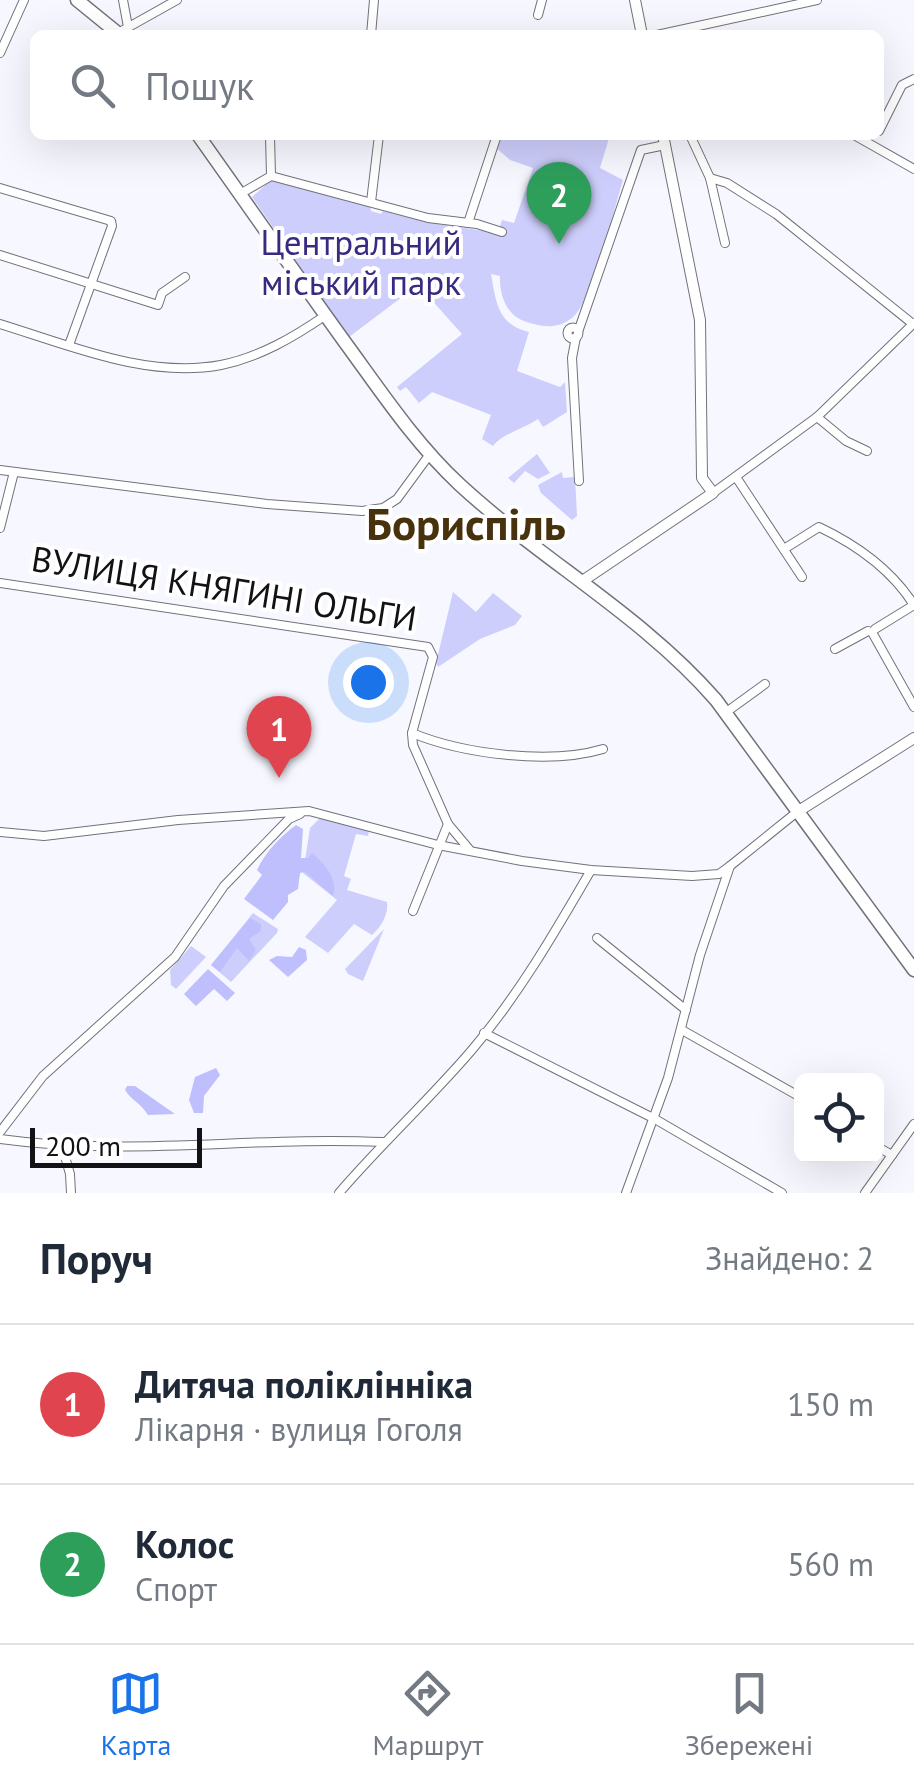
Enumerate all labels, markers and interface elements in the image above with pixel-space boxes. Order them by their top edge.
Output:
search box [30,30,884,140]
icon: search [65,58,120,113]
text: Пошук [145,61,254,110]
pin: 2 [526,162,592,244]
park label: Центральний міський парк [260,219,462,305]
district label: Бориспіль [366,494,566,552]
street label: ВУЛИЦЯ КНЯГИНІ ОЛЬГИ [28,535,420,641]
your location [343,657,394,708]
pin: 1 [246,696,312,778]
map controls [794,1073,884,1163]
button: locate [794,1073,884,1163]
scale bar [30,1123,202,1168]
text: 200 m [45,1127,121,1164]
text: Поруч [40,1231,153,1286]
text: Знайдено: 2 [705,1237,874,1279]
text: Дитяча поліклінніка [135,1359,473,1408]
text: 1 [63,1383,82,1425]
text: 150 m [787,1383,874,1425]
text: Лікарня · вулиця Гоголя [135,1408,463,1450]
text: Колос [135,1519,234,1568]
text: 2 [63,1543,82,1585]
text: 560 m [787,1543,874,1585]
text: Спорт [135,1568,217,1610]
tab: Карта [101,1666,171,1763]
tab: Маршрут [373,1666,483,1763]
tab: Збережені [685,1666,813,1763]

